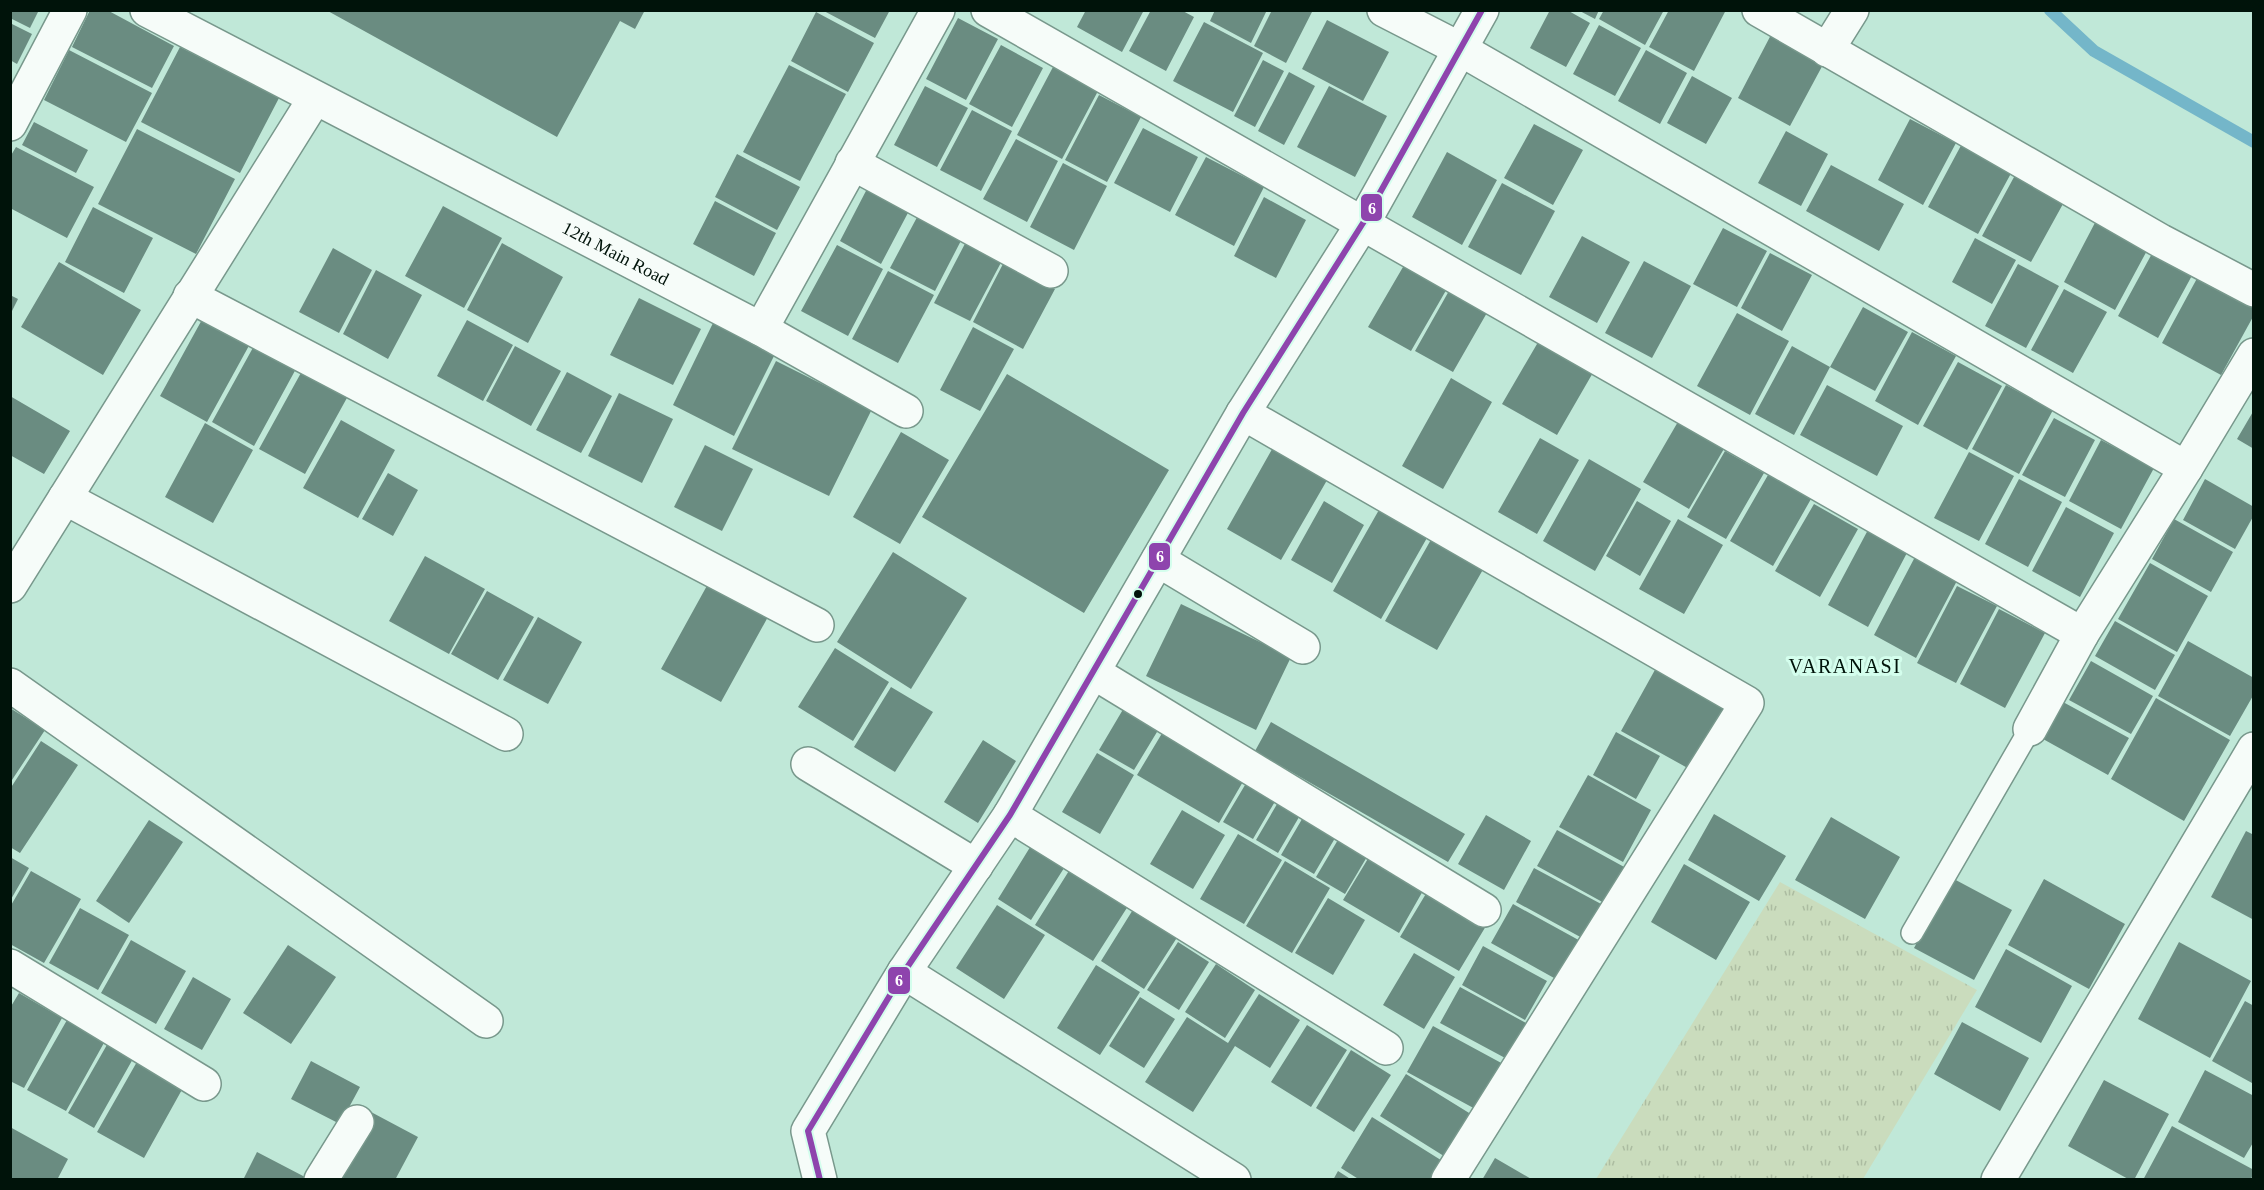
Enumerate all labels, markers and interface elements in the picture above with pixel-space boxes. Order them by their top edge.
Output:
line badge: 6 [1360,193,1383,222]
text: 6 [1368,200,1376,217]
street label: 12th Main Road [559,218,672,289]
line badge: 6 [1148,542,1171,571]
text: 6 [1156,548,1164,565]
unlabelled marker [1132,588,1144,600]
district label: VARANASI [1789,655,1901,677]
line badge: 6 [887,966,911,995]
text: 6 [895,972,903,989]

